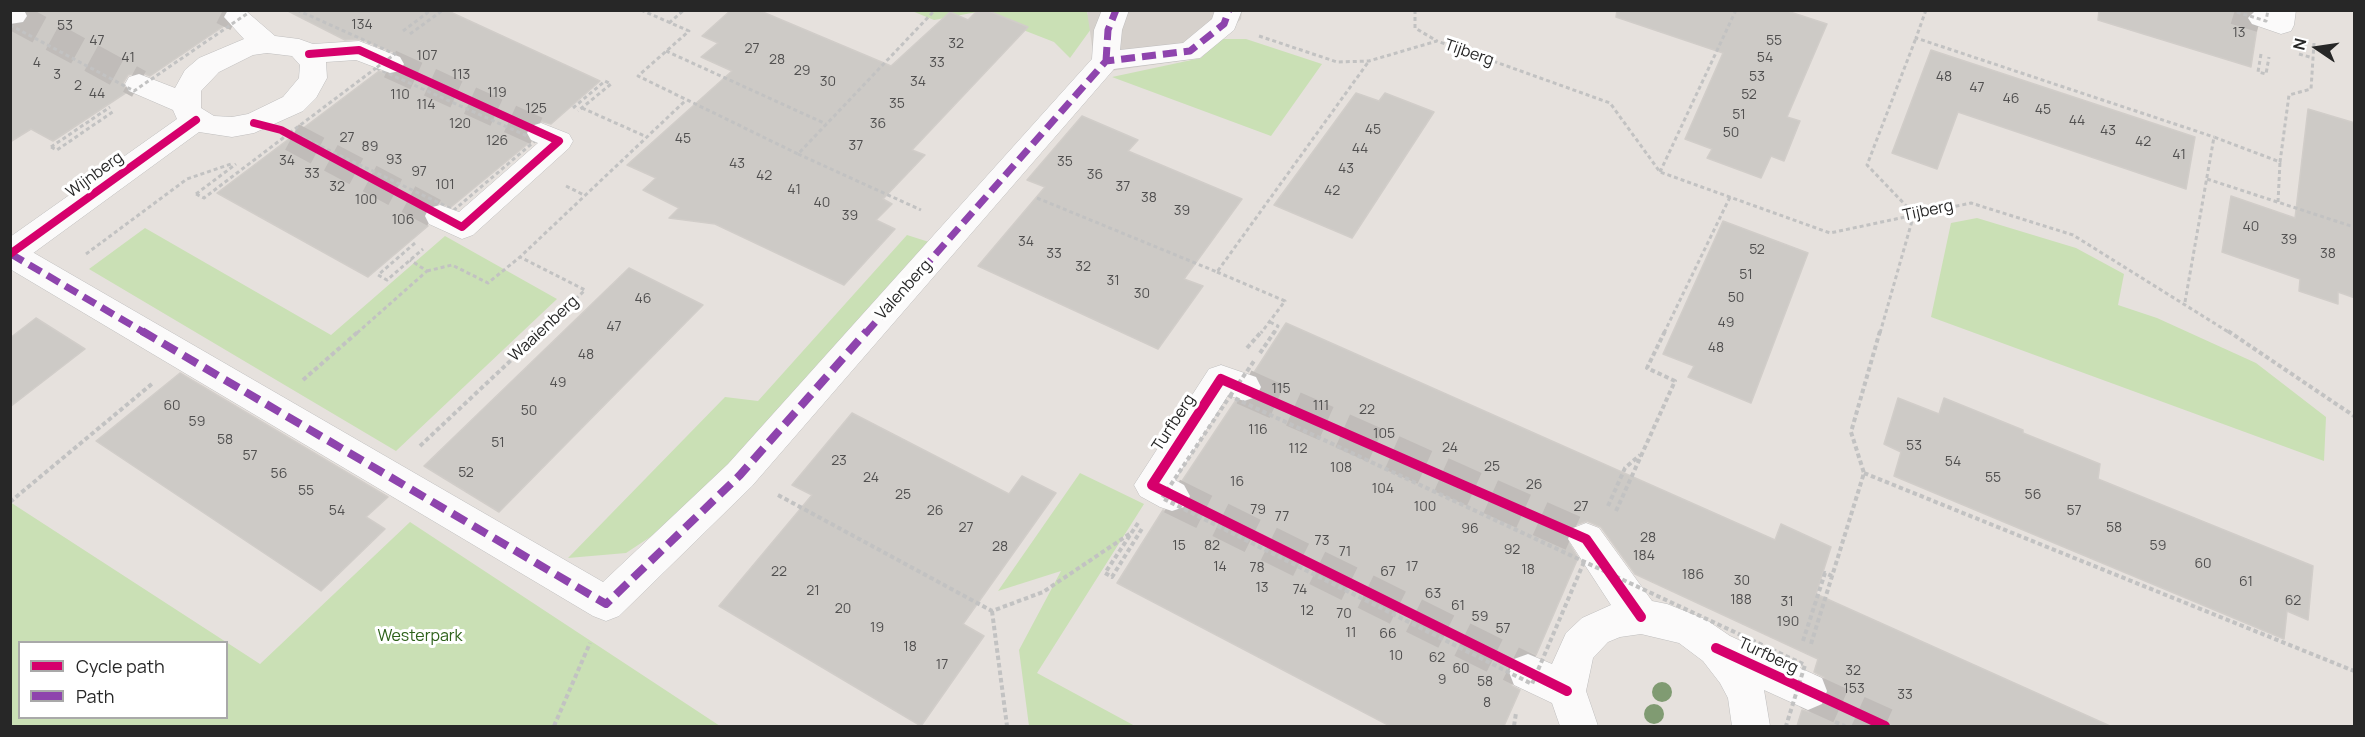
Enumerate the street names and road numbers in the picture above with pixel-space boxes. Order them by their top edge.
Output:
street label: Tijberg [1442,36,1496,70]
street label: Wijnberg [63,148,127,202]
street label: Tijberg [1901,196,1955,226]
street label: Valenberg [872,256,936,324]
street label: Waaienberg [505,292,583,366]
street label: Turfberg [1149,391,1199,455]
street label: Turfberg [1735,634,1801,678]

